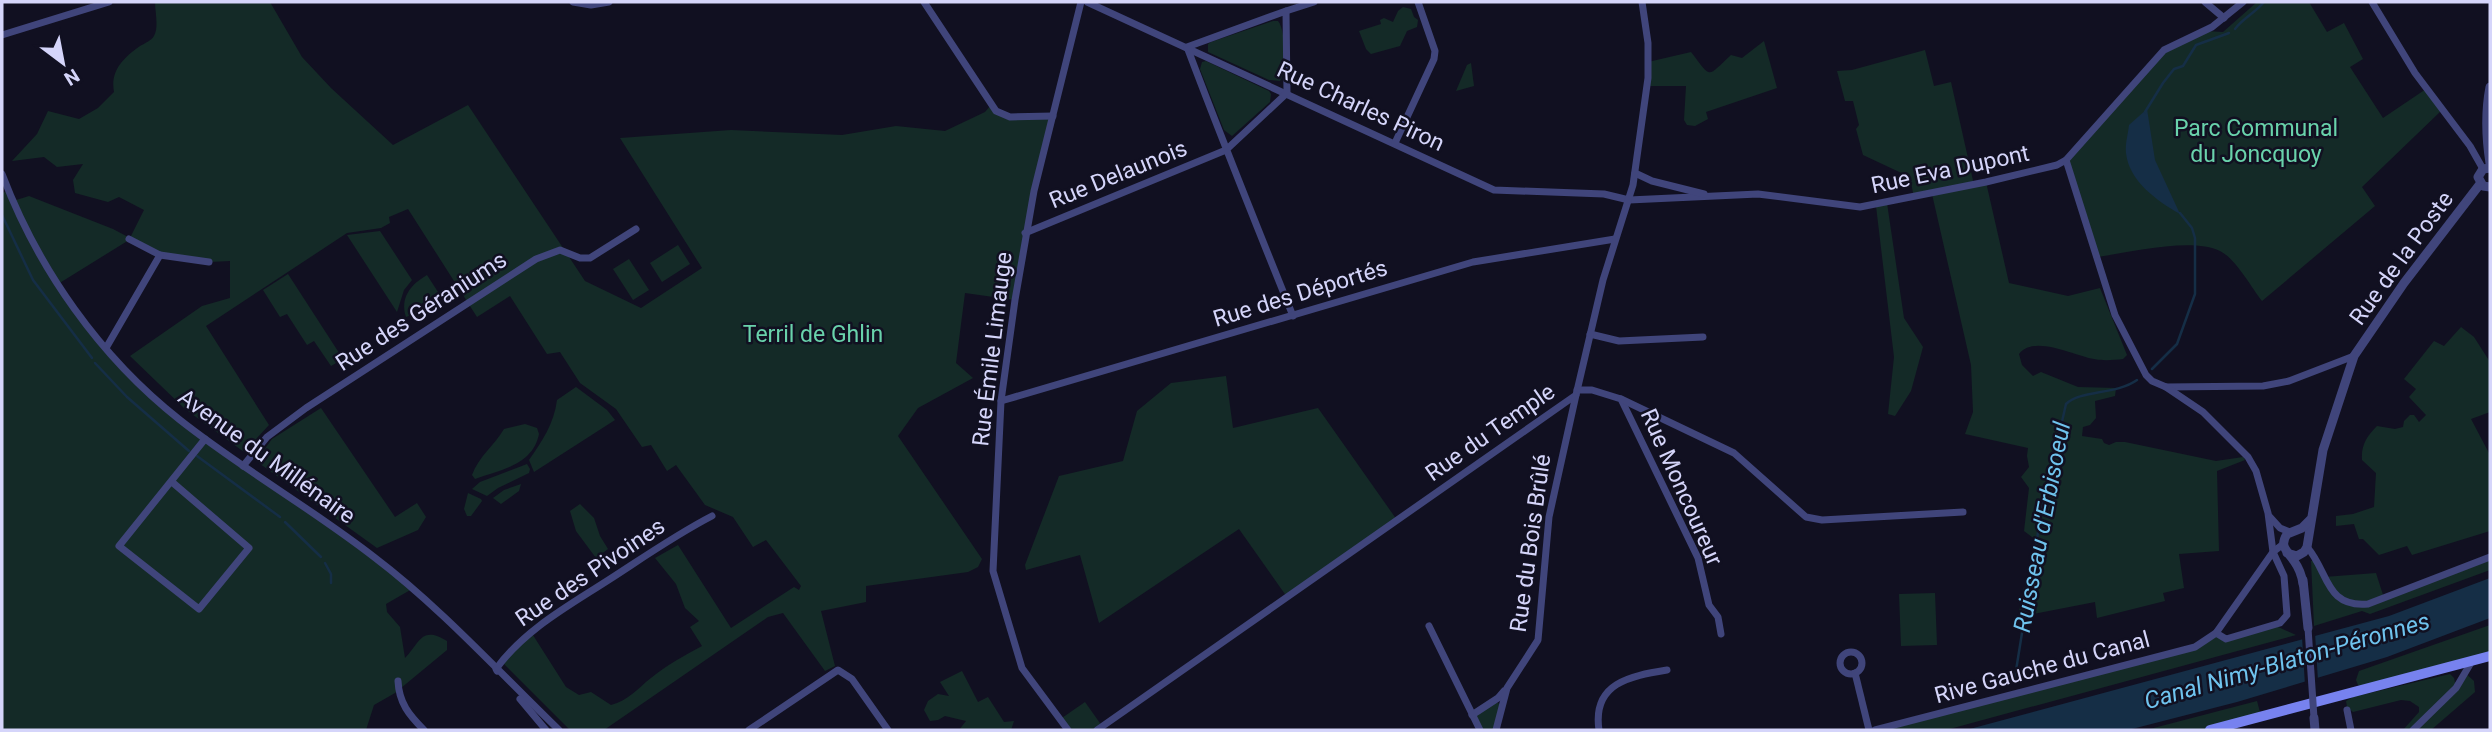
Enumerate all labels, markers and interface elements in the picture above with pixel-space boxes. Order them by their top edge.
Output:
north arrow [28,28,98,98]
street label: Rue Charles Piron [1273,56,1449,157]
text: N [60,64,84,90]
park label: Parc Communal du Joncquoy [2174,115,2338,168]
street label: Rue Delaunois [1045,135,1191,214]
street label: Rue Eva Dupont [1869,140,2032,199]
street label: Rue de la Poste [2344,186,2459,330]
street label: Rue des Géraniums [331,246,512,377]
street label: Rue Émile Limauge [966,250,1018,448]
street label: Rue des Déportés [1210,254,1391,333]
park label: Terril de Ghlin [743,321,883,348]
street label: Rue du Temple [1421,378,1560,487]
street label: Avenue du Millénaire [173,383,360,530]
street label: Rue Moncoureur [1635,405,1728,570]
water label: Ruisseau d'Erbisoeul [2008,419,2076,635]
street label: Rue du Bois Brûlé [1505,452,1556,634]
street label: Rue des Pivoines [511,513,670,632]
water label: Canal Nimy-Blaton-Péronnes [2141,607,2433,715]
street label: Rive Gauche du Canal [1932,626,2153,709]

